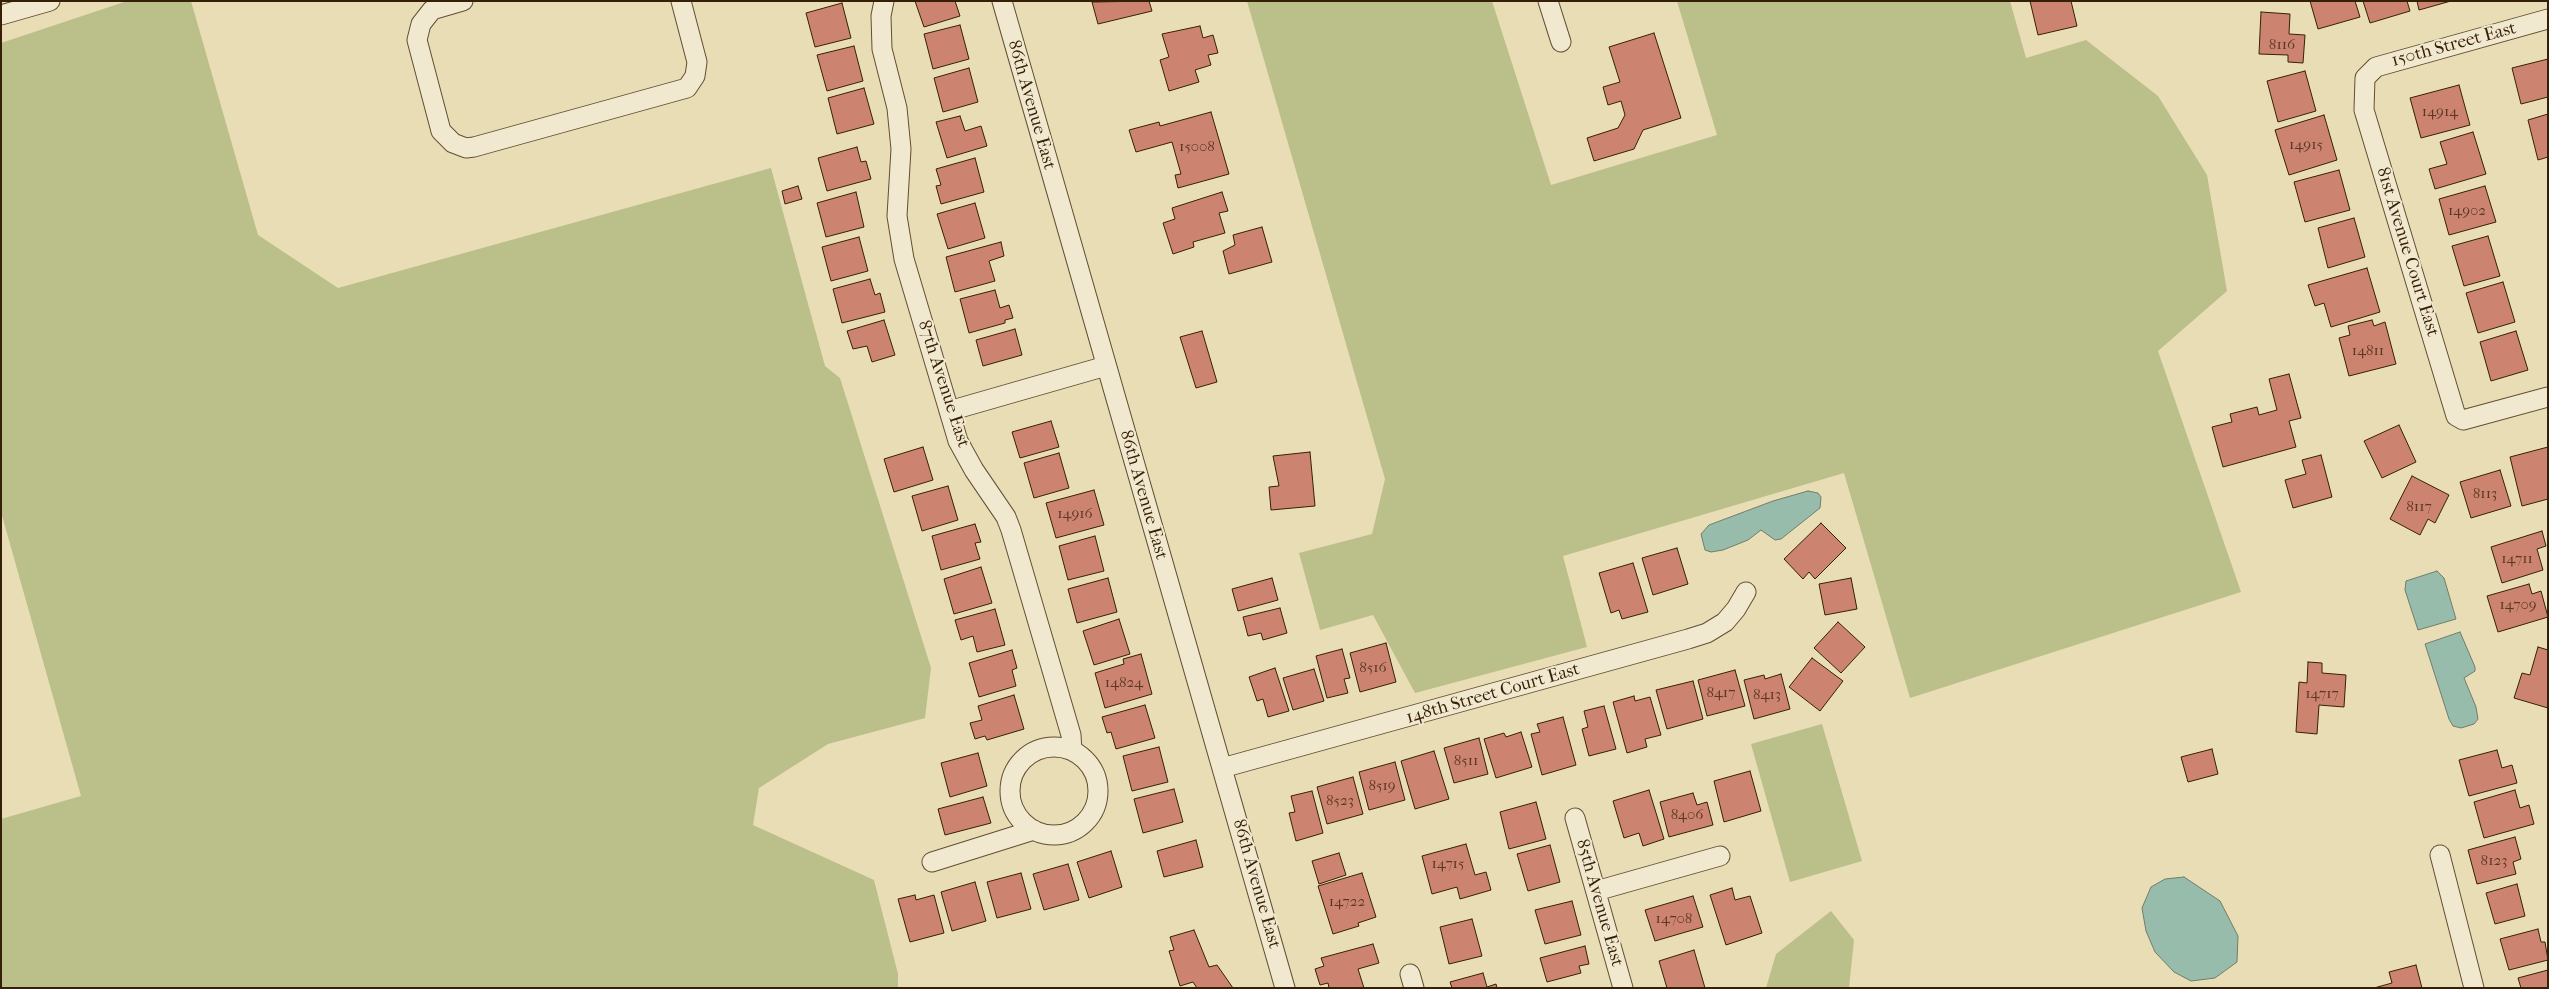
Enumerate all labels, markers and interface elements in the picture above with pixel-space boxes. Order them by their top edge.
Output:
street label: 150th Street East [2389,18,2519,72]
house number: 8116 [2269,36,2295,54]
street label: 86th Avenue East [1002,38,1060,172]
house number: 14914 [2422,103,2458,121]
house number: 14915 [2289,136,2323,154]
house number: 15008 [1179,138,1215,156]
street label: 81st Avenue Court East [2371,165,2443,339]
house number: 14902 [2448,202,2486,220]
street label: 87th Avenue East [912,318,974,450]
house number: 14811 [2352,342,2384,360]
street label: 86th Avenue East [1114,428,1172,562]
house number: 8113 [2473,485,2497,503]
house number: 8117 [2406,498,2432,516]
house number: 14916 [1057,505,1093,523]
house number: 14711 [2501,550,2533,568]
house number: 14709 [2499,596,2537,614]
house number: 8516 [1359,659,1387,677]
street label: 148th Street Court East [1404,659,1582,729]
house number: 14824 [1105,674,1143,692]
house number: 8417 [1707,684,1735,702]
house number: 14717 [2305,685,2339,703]
house number: 8413 [1753,686,1781,704]
house number: 8511 [1454,752,1478,770]
house number: 8519 [1368,777,1396,795]
house number: 8523 [1326,792,1354,810]
house number: 8406 [1671,806,1703,824]
street label: 86th Avenue East [1227,817,1285,951]
street label: 85th Avenue East [1570,837,1628,969]
house number: 8123 [2481,852,2507,870]
house number: 14715 [1432,855,1464,873]
house number: 14722 [1329,893,1365,911]
house number: 14708 [1656,910,1692,928]

